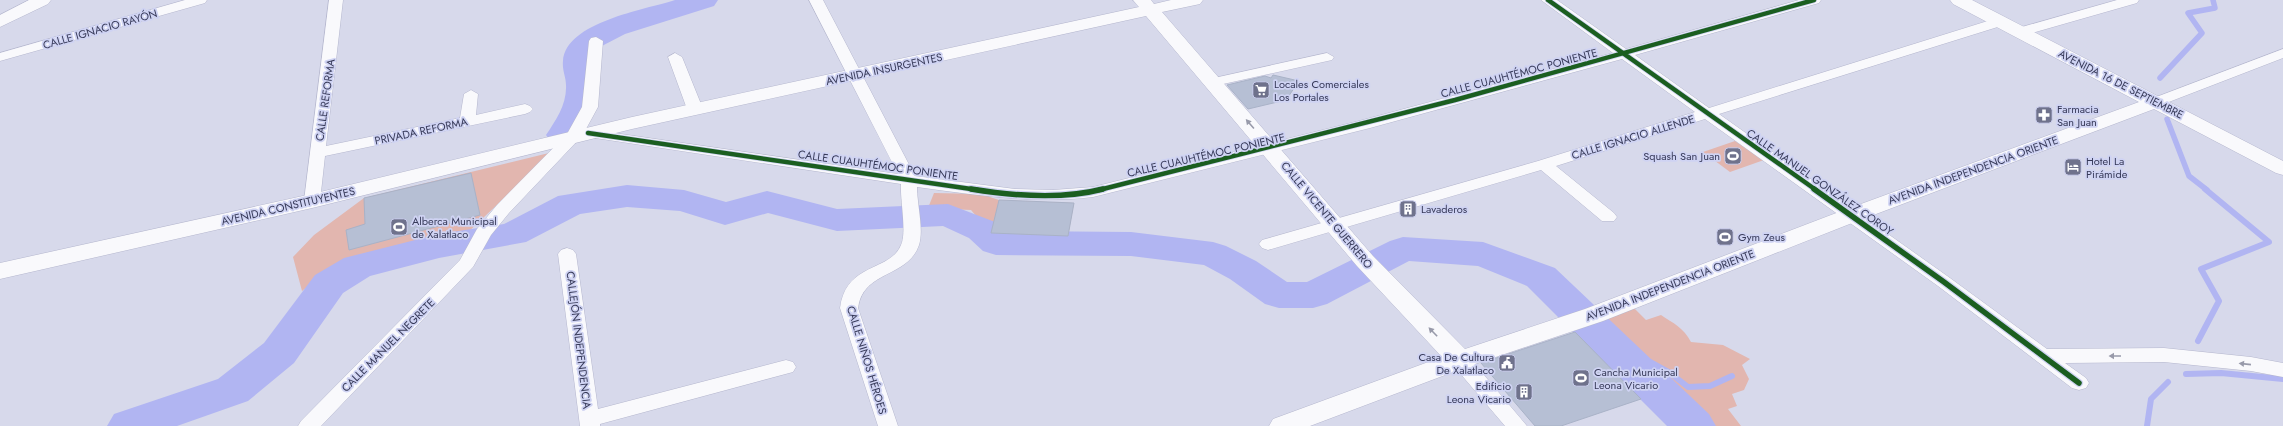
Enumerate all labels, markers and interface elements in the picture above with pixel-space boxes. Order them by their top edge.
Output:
street label: CALLE IGNACIO RAYÓN [41,5,159,53]
street label: CALLE CUAUHTÉMOC PONIENTE [1439,44,1599,102]
street label: AVENIDA 16 DE SEPTIEMBRE [2056,45,2186,123]
street label: AVENIDA INSURGENTES [824,49,944,89]
street label: CALLE REFORMA [311,57,339,142]
place label: Locales Comerciales Los Portales [1274,76,1369,105]
supermarket icon: Locales Comerciales Los Portales [1251,80,1271,100]
place label: Farmacia San Juan [2057,101,2099,130]
pharmacy icon: Farmacia San Juan [2034,105,2054,125]
street label: CALLE IGNACIO ALLENDE [1569,111,1697,163]
street label: PRIVADA REFORMA [373,113,470,149]
one-way arrow [1245,118,1254,129]
street label: CALLE MANUEL GONZÁLEZ COROY [1743,125,1897,239]
street label: CALLE CUAUHTÉMOC PONIENTE [1125,129,1287,181]
street label: AVENIDA INDEPENDENCIA ORIENTE [1886,132,2060,208]
street label: CALLE CUAUHTÉMOC PONIENTE [797,146,959,184]
sports icon: Squash San Juan [1723,146,1743,166]
place label: Squash San Juan [1643,148,1720,164]
place label: Hotel La Pirámide [2086,153,2128,182]
hotel icon: Hotel La Pirámide [2063,157,2083,177]
street label: CALLE VICENTE GUERRERO [1277,158,1377,272]
street label: AVENIDA CONSTITUYENTES [219,183,357,229]
building icon: Lavaderos [1398,199,1418,219]
place label: Lavaderos [1421,201,1468,217]
place label: Alberca Municipal de Xalatlaco [412,213,497,242]
sports icon: Alberca Municipal de Xalatlaco [389,217,409,237]
sports icon: Gym Zeus [1715,227,1735,247]
place label: Gym Zeus [1738,229,1786,245]
street label: AVENIDA INDEPENDENCIA ORIENTE [1583,245,1757,325]
street label: CALLEJÓN INDEPENDENCIA [563,270,595,411]
street label: CALLE MANUEL NEGRETE [338,295,438,395]
street label: CALLE NIÑOS HÉROES [843,304,891,416]
one-way arrow [1428,327,1438,337]
place label: Casa De Cultura De Xalatlaco [1418,349,1494,378]
public building icon: Casa De Cultura De Xalatlaco [1497,353,1517,373]
one-way arrow [2108,353,2121,359]
one-way arrow [2238,361,2251,367]
place label: Cancha Municipal Leona Vicario [1594,364,1678,393]
sports icon: Cancha Municipal Leona Vicario [1571,368,1591,388]
place label: Edificio Leona Vicario [1447,378,1511,407]
building icon: Edificio Leona Vicario [1514,382,1534,402]

